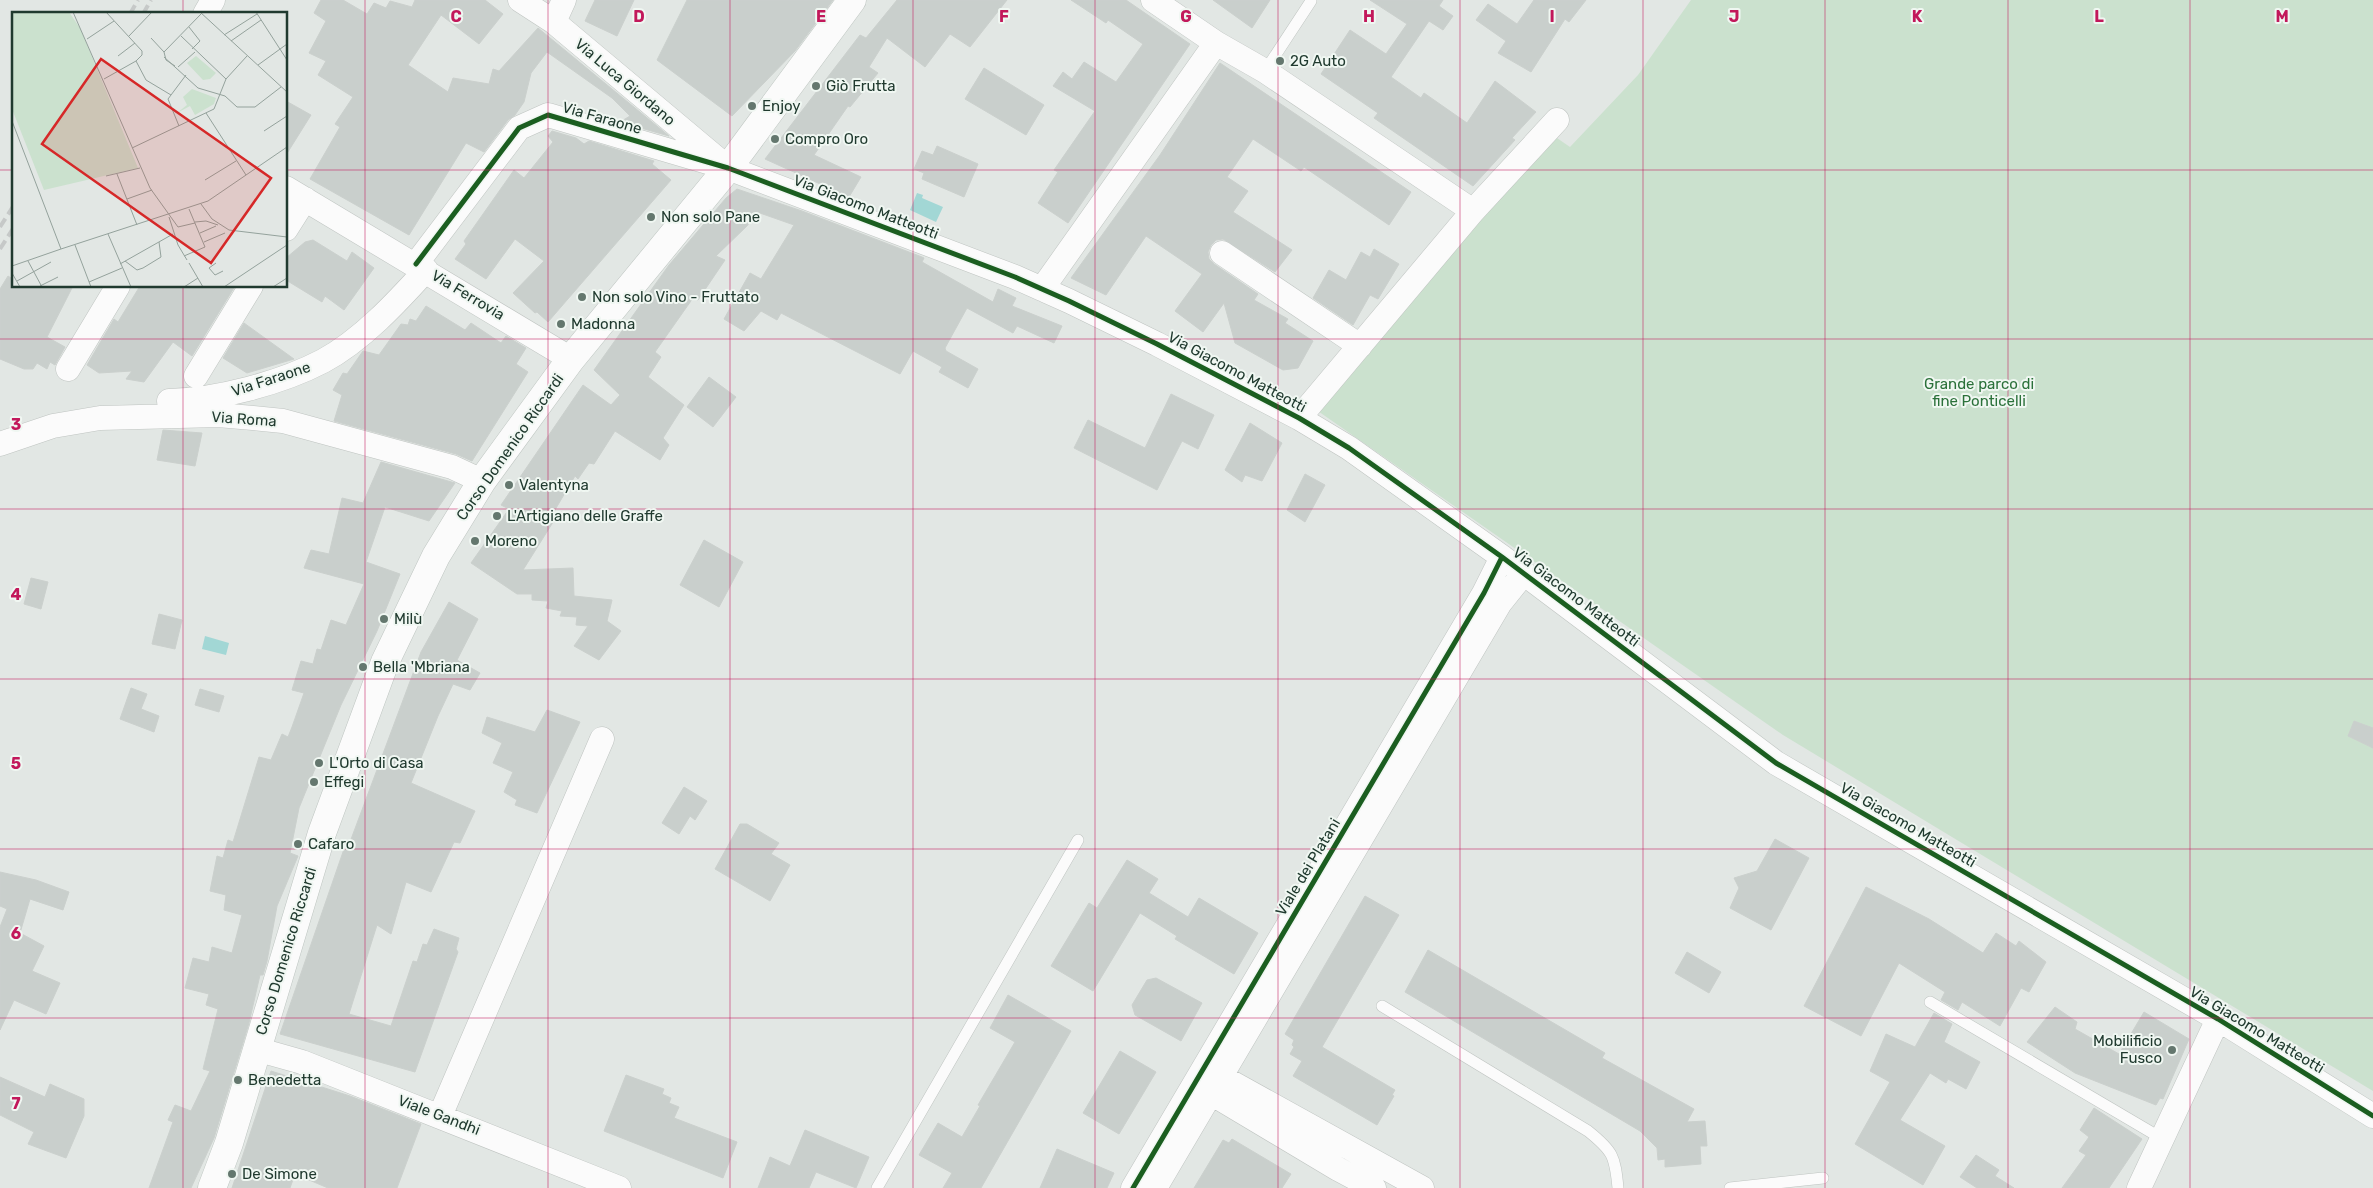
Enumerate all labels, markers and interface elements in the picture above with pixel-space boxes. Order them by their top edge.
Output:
text: C [450,7,462,26]
text: D [633,7,645,26]
text: E [816,7,826,26]
text: F [999,7,1009,26]
text: G [1180,7,1192,26]
text: H [1363,7,1375,26]
text: I [1549,7,1555,26]
text: J [1729,7,1739,26]
text: K [1912,7,1923,26]
text: L [2094,7,2104,26]
text: M [2275,7,2289,26]
inset map [12,12,288,288]
street label: Via Luca Giordano [571,35,679,129]
place label: 2G Auto [1290,52,1346,70]
marker: 2G Auto [1274,55,1286,67]
place label: Giò Frutta [826,77,895,95]
marker: Giò Frutta [810,80,822,92]
place label: Enjoy [762,97,801,115]
street label: Via Faraone [560,98,644,138]
marker: Enjoy [746,100,758,112]
place label: Compro Oro [785,130,868,148]
marker: Compro Oro [769,133,781,145]
street label: Via Giacomo Matteotti [791,171,941,243]
place label: Non solo Pane [661,208,760,226]
marker: Non solo Pane [645,211,657,223]
street label: Via Ferrovia [428,266,508,324]
place label: Non solo Vino - Fruttato [592,288,759,306]
marker: Non solo Vino - Fruttato [576,291,588,303]
place label: Madonna [571,315,635,333]
marker: Madonna [555,318,567,330]
street label: Via Giacomo Matteotti [1165,328,1309,416]
street label: Via Faraone [229,358,313,400]
street label: Corso Domenico Riccardi [453,370,567,524]
park label: Grande parco di fine Ponticelli [1924,375,2034,410]
street label: Via Roma [211,408,277,430]
text: 3 [11,415,21,434]
place label: Valentyna [519,476,589,494]
marker: Valentyna [503,479,515,491]
place label: L'Artigiano delle Graffe [507,507,663,525]
marker: L'Artigiano delle Graffe [491,510,503,522]
place label: Moreno [485,532,537,550]
marker: Moreno [469,535,481,547]
street label: Via Giacomo Matteotti [1509,543,1643,651]
text: 4 [11,585,22,604]
place label: Milù [394,610,422,628]
marker: Milù [378,613,390,625]
place label: Bella 'Mbriana [373,658,470,676]
marker: Bella 'Mbriana [357,661,369,673]
text: 5 [11,754,21,773]
place label: L'Orto di Casa [329,754,424,772]
marker: L'Orto di Casa [313,757,325,769]
place label: Effegi [324,773,364,791]
marker: Effegi [308,776,320,788]
street label: Via Giacomo Matteotti [1837,779,1979,871]
street label: Viale dei Platani [1272,815,1344,919]
place label: Cafaro [308,835,354,853]
marker: Cafaro [292,838,304,850]
street label: Corso Domenico Riccardi [252,865,320,1037]
text: 6 [11,924,21,943]
street label: Via Giacomo Matteotti [2186,983,2328,1077]
place label: Mobilificio Fusco [2093,1032,2162,1067]
marker: Mobilificio Fusco [2166,1044,2178,1056]
place label: Benedetta [248,1071,321,1089]
marker: Benedetta [232,1074,244,1086]
street label: Viale Gandhi [395,1091,483,1139]
text: 7 [11,1094,21,1113]
place label: De Simone [242,1165,317,1183]
marker: De Simone [226,1168,238,1180]

